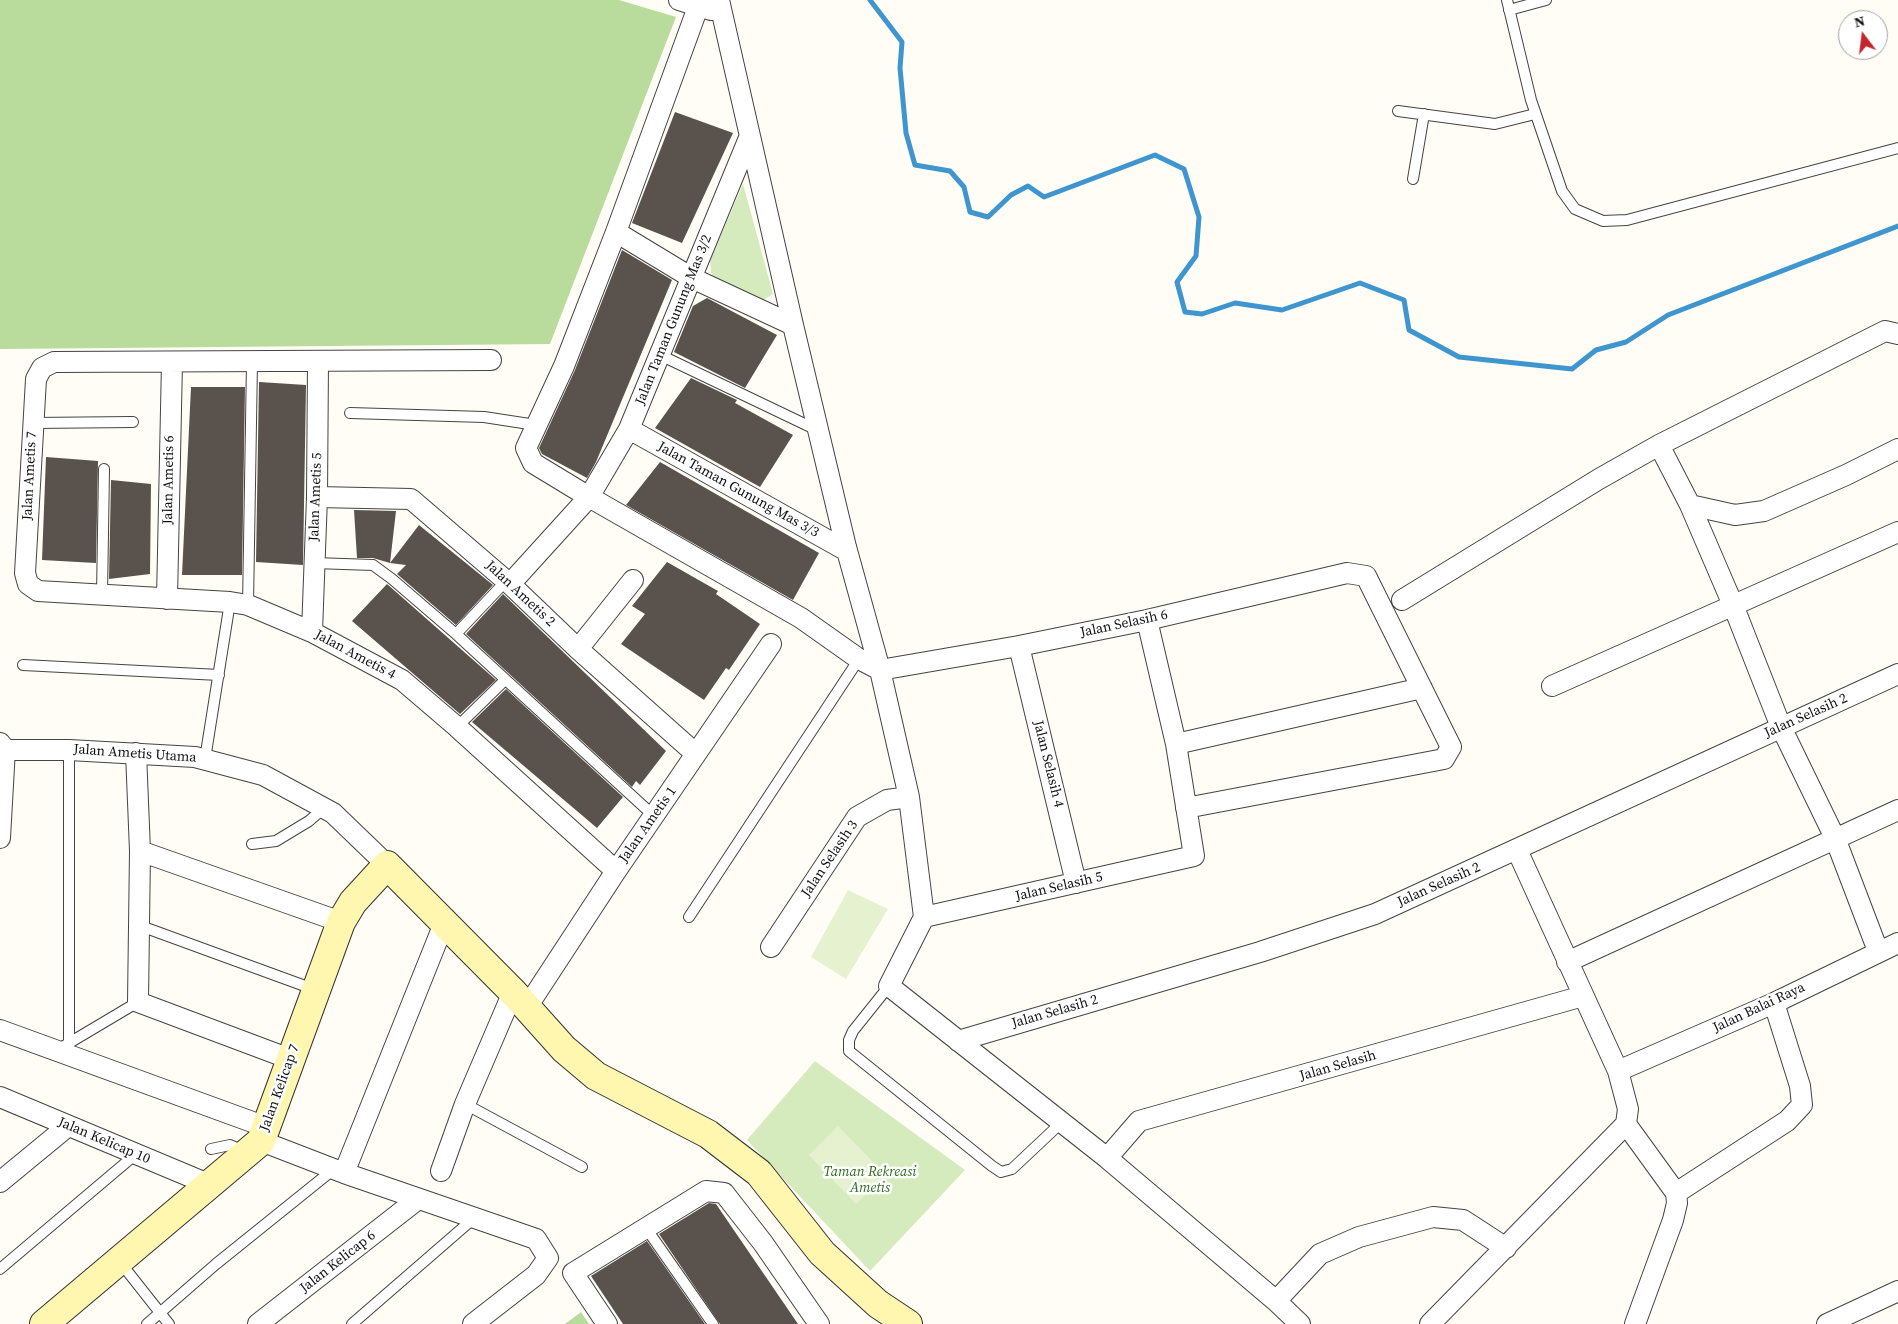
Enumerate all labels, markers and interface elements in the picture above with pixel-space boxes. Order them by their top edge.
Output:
north arrow [1838,10,1888,60]
text: N [1852,10,1867,32]
street label: Jalan Taman Gunung Mas 3/2 [632,233,716,407]
street label: Jalan Ametis 7 [19,431,41,521]
street label: Jalan Ametis 6 [160,435,178,525]
street label: Jalan Taman Gunung Mas 3/3 [654,439,822,541]
street label: Jalan Ametis 5 [306,452,326,542]
street label: Jalan Ametis 2 [482,558,558,630]
street label: Jalan Selasih 6 [1079,607,1169,641]
street label: Jalan Ametis 4 [312,627,398,683]
street label: Jalan Selasih 2 [1762,690,1850,742]
street label: Jalan Selasih 4 [1029,719,1067,809]
street label: Jalan Ametis Utama [73,741,197,767]
street label: Jalan Ametis 1 [616,784,680,866]
street label: Jalan Selasih 3 [798,817,862,901]
street label: Jalan Selasih 2 [1395,859,1483,911]
street label: Jalan Selasih 5 [1014,869,1104,905]
street label: Jalan Balai Raya [1710,979,1808,1037]
street label: Jalan Selasih 2 [1010,992,1100,1032]
street label: Jalan Kelicap 7 [256,1042,304,1134]
street label: Jalan Selasih [1298,1047,1378,1085]
street label: Jalan Kelicap 10 [55,1114,153,1168]
park label: Taman Rekreasi Ametis [824,1164,916,1196]
street label: Jalan Kelicap 6 [297,1227,379,1297]

